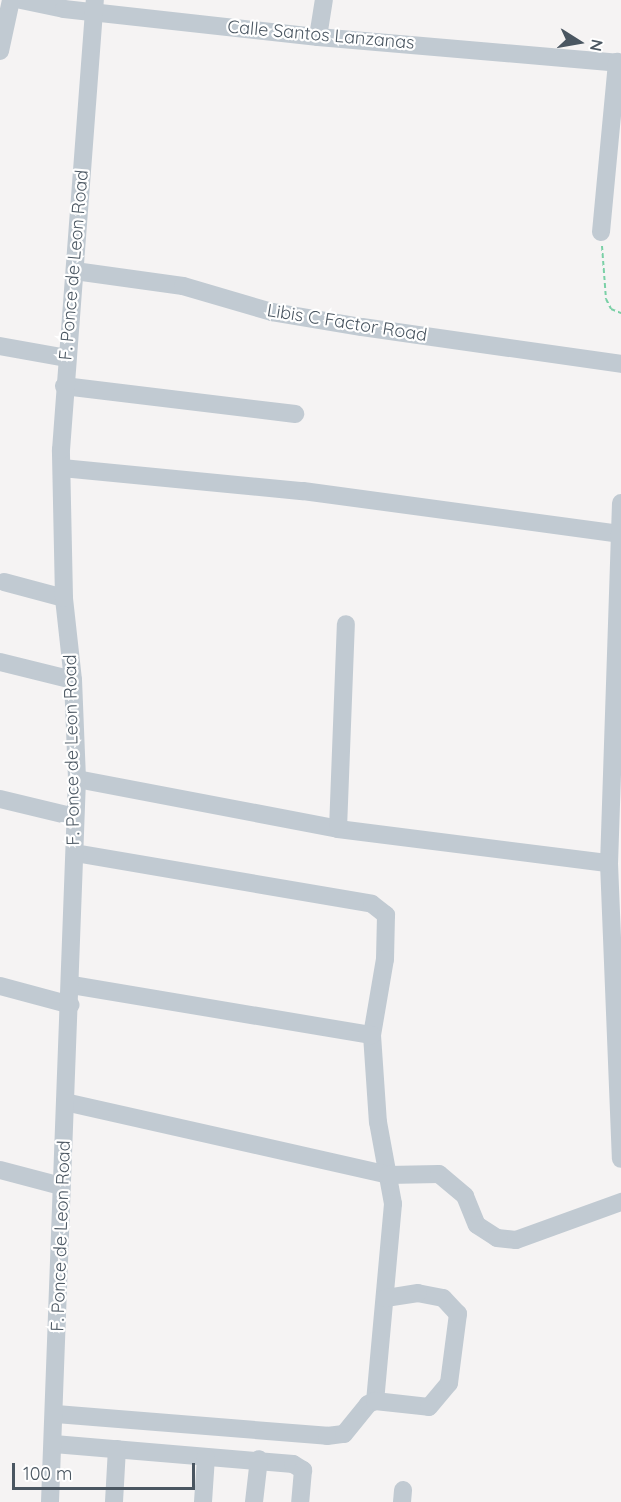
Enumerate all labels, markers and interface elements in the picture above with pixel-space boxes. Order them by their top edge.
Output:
north arrow [549,12,609,72]
street label: Calle Santos Lanzanas [227,16,415,54]
text: N [586,38,608,53]
street label: F. Ponce de Leon Road [55,169,93,361]
street label: Libis C Factor Road [265,300,429,346]
street label: F. Ponce de Leon Road [60,654,84,846]
street label: F. Ponce de Leon Road [47,1140,75,1332]
scale bar [15,1451,198,1489]
text: 100 m [23,1462,72,1485]

